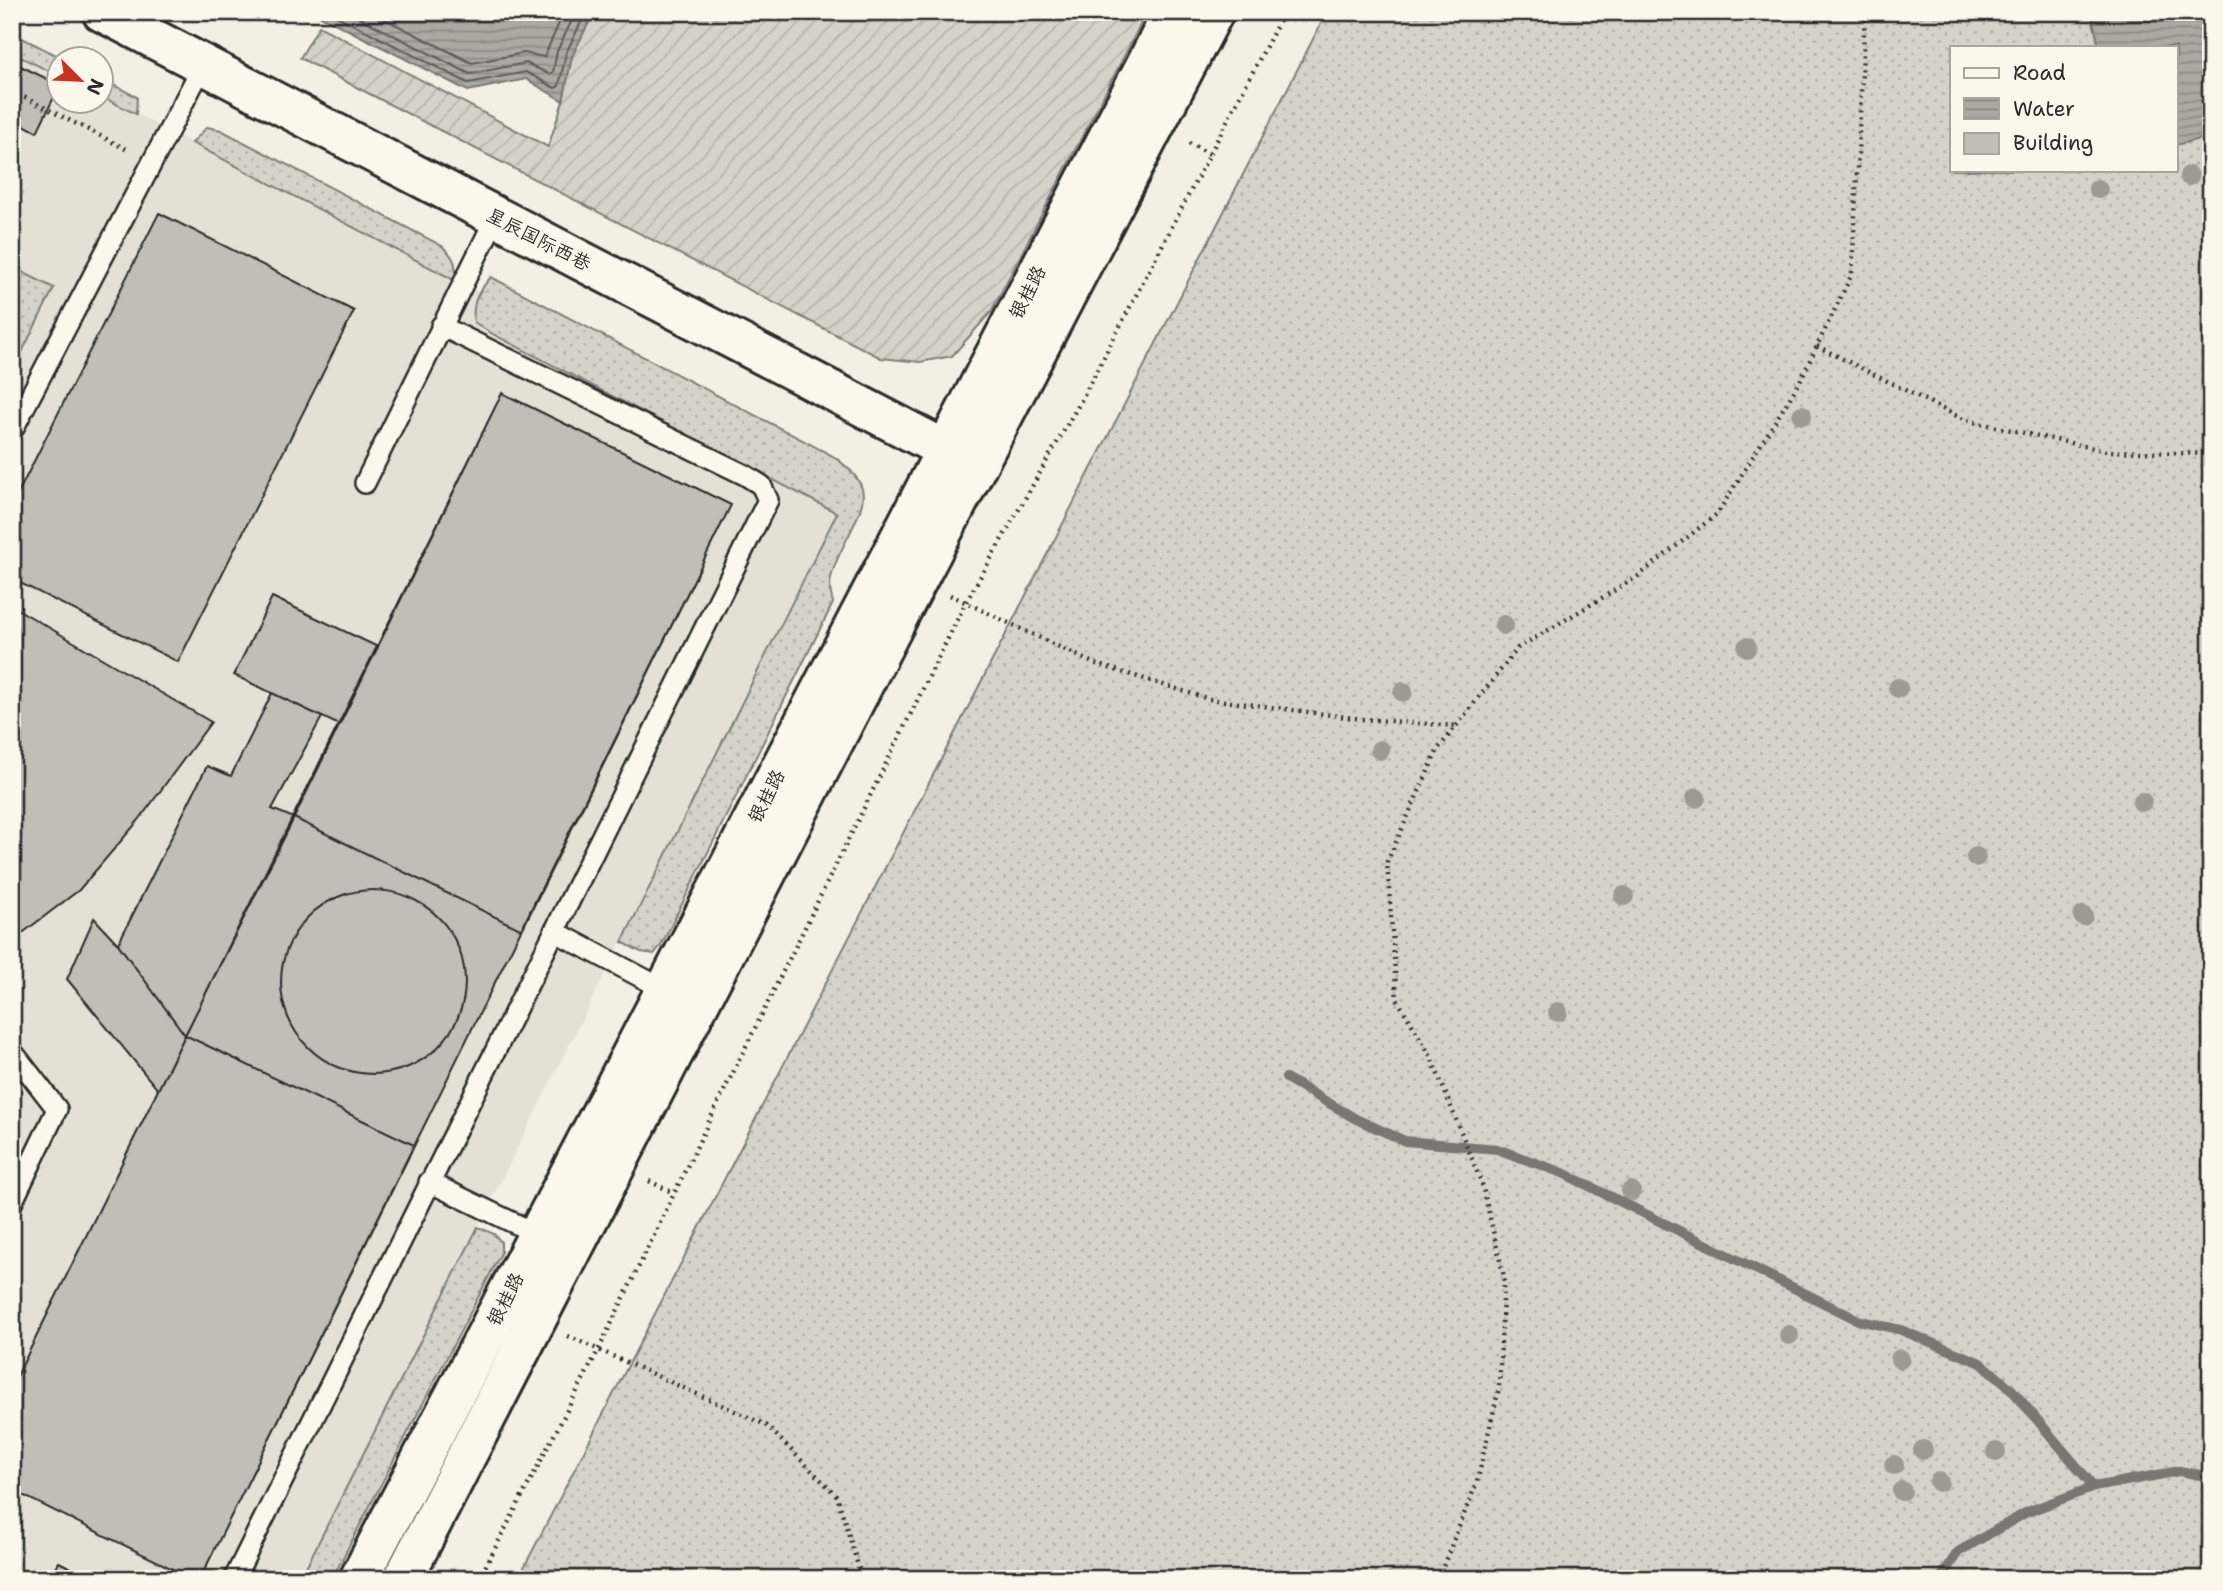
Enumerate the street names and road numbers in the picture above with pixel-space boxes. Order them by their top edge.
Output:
street label: 星辰国际西巷 [482,202,595,276]
street label: 银桂路 [1003,261,1052,323]
street label: 银桂路 [742,765,791,827]
street label: 银桂路 [481,1268,530,1330]

